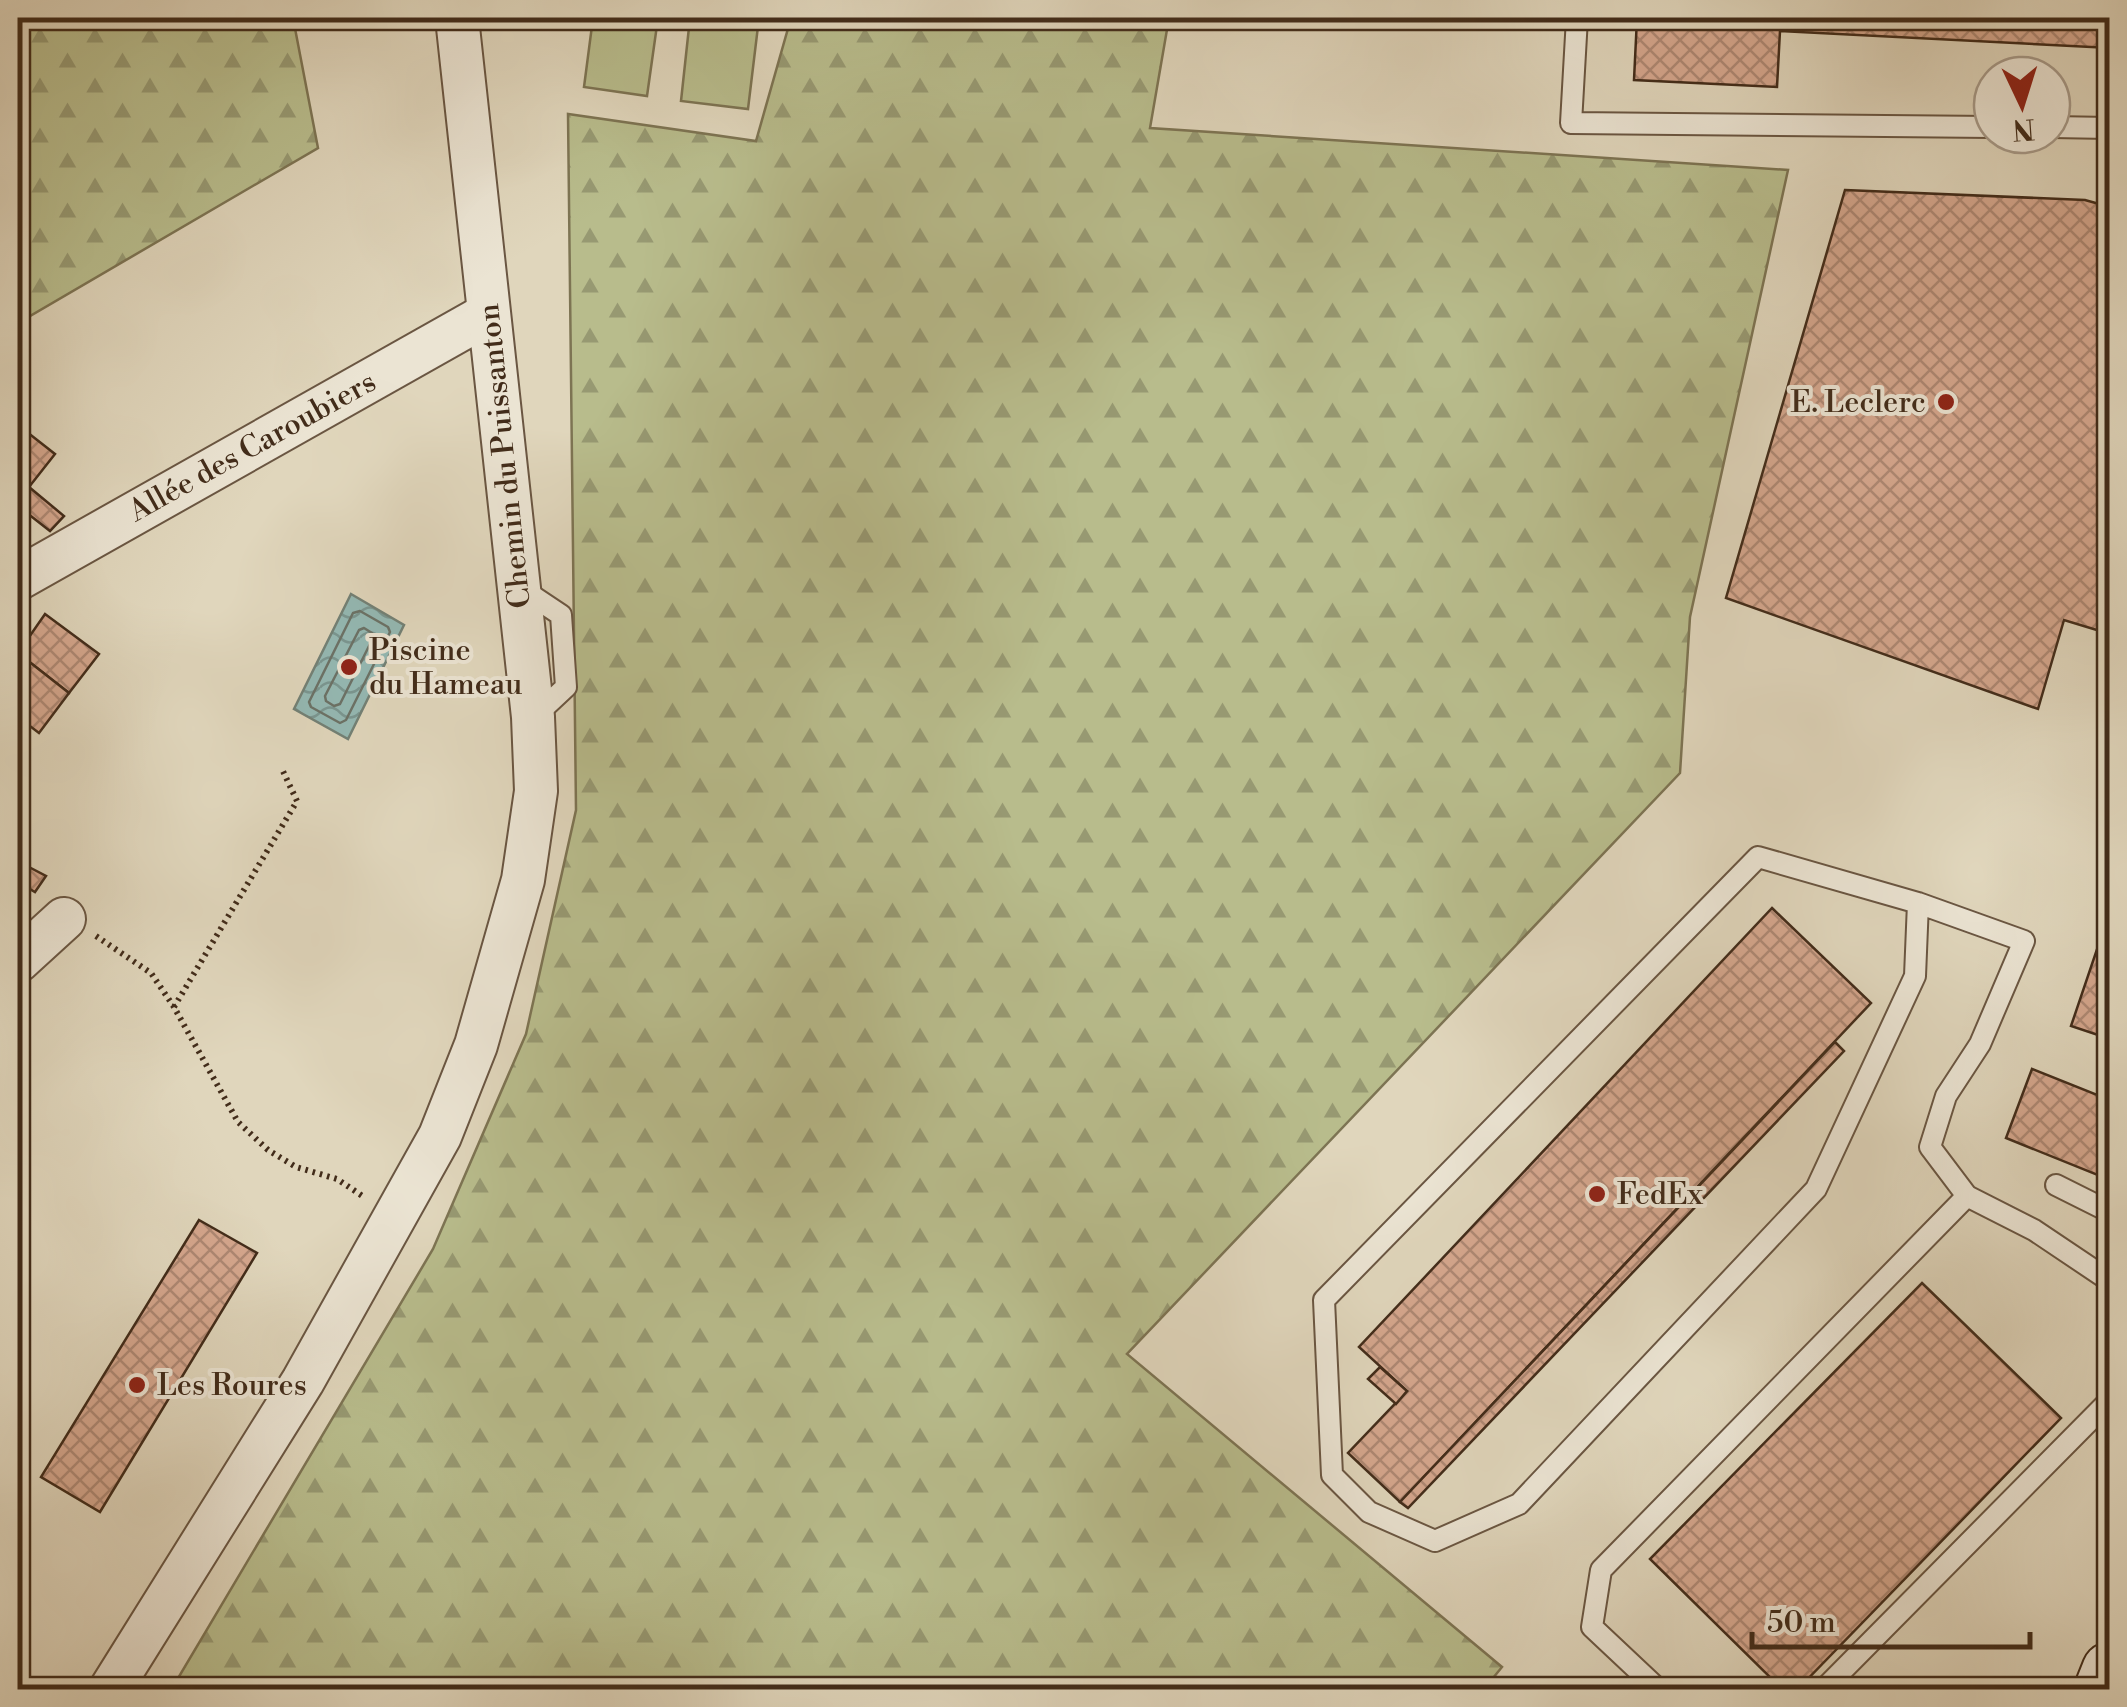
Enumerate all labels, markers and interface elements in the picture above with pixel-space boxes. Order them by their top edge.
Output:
north arrow [1972,55,2072,155]
text: N [2011,110,2036,147]
street label: Chemin du Puissanton [470,301,540,610]
street label: Allée des Caroubiers [121,363,383,531]
place label: E. Leclerc [1791,384,1926,422]
marker: E. Leclerc [1935,391,1957,413]
place label: Piscine du Hameau [369,632,522,704]
marker: Piscine du Hameau [338,656,360,678]
place label: FedEx [1617,1176,1704,1214]
marker: FedEx [1586,1183,1608,1205]
place label: Les Roures [157,1367,307,1405]
marker: Les Roures [126,1374,148,1396]
scale bar [1752,1587,2030,1649]
text: 50 m [1767,1604,1836,1642]

